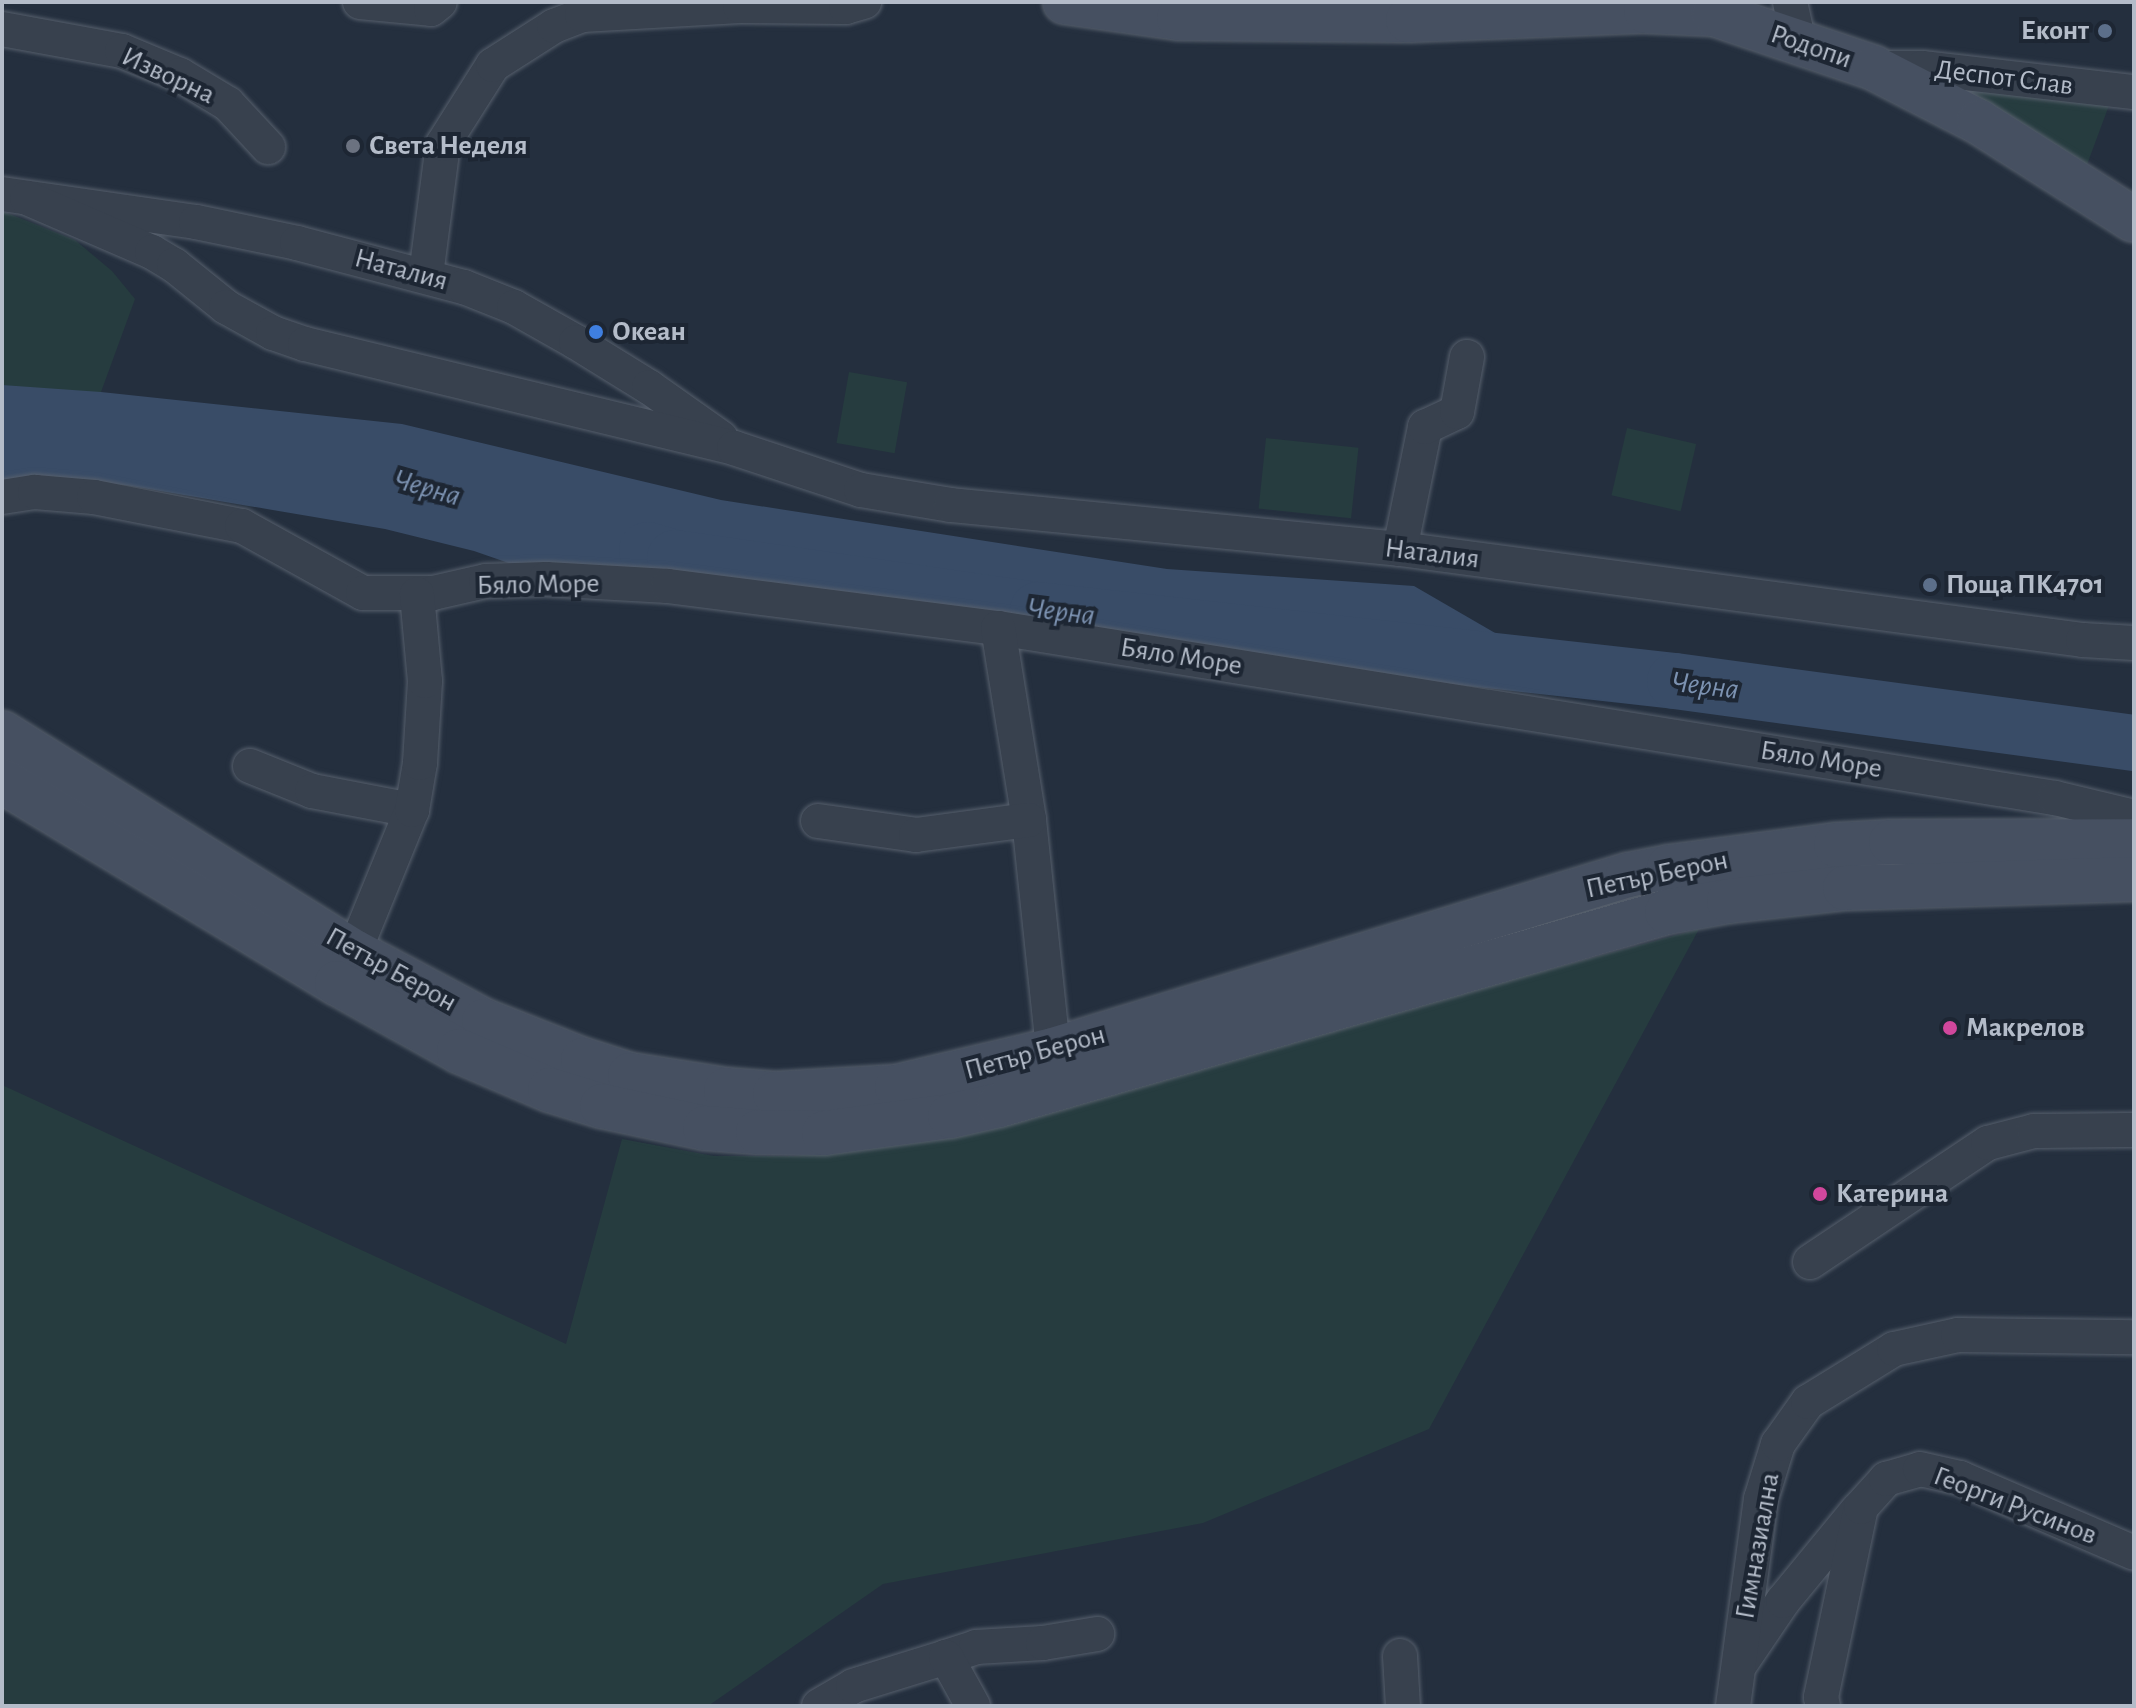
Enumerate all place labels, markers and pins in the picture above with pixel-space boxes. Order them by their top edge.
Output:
place label: Еконт [2021,14,2089,48]
marker: Еконт [2096,22,2114,40]
place label: Света Неделя [369,129,528,163]
marker: Света Неделя [344,137,362,155]
place label: Океан [612,315,686,349]
marker: Океан [587,323,605,341]
place label: Поща ПК4701 [1946,568,2104,602]
marker: Поща ПК4701 [1921,576,1939,594]
place label: Макрелов [1966,1011,2085,1045]
marker: Макрелов [1941,1019,1959,1037]
place label: Катерина [1836,1177,1948,1211]
marker: Катерина [1811,1185,1829,1203]

